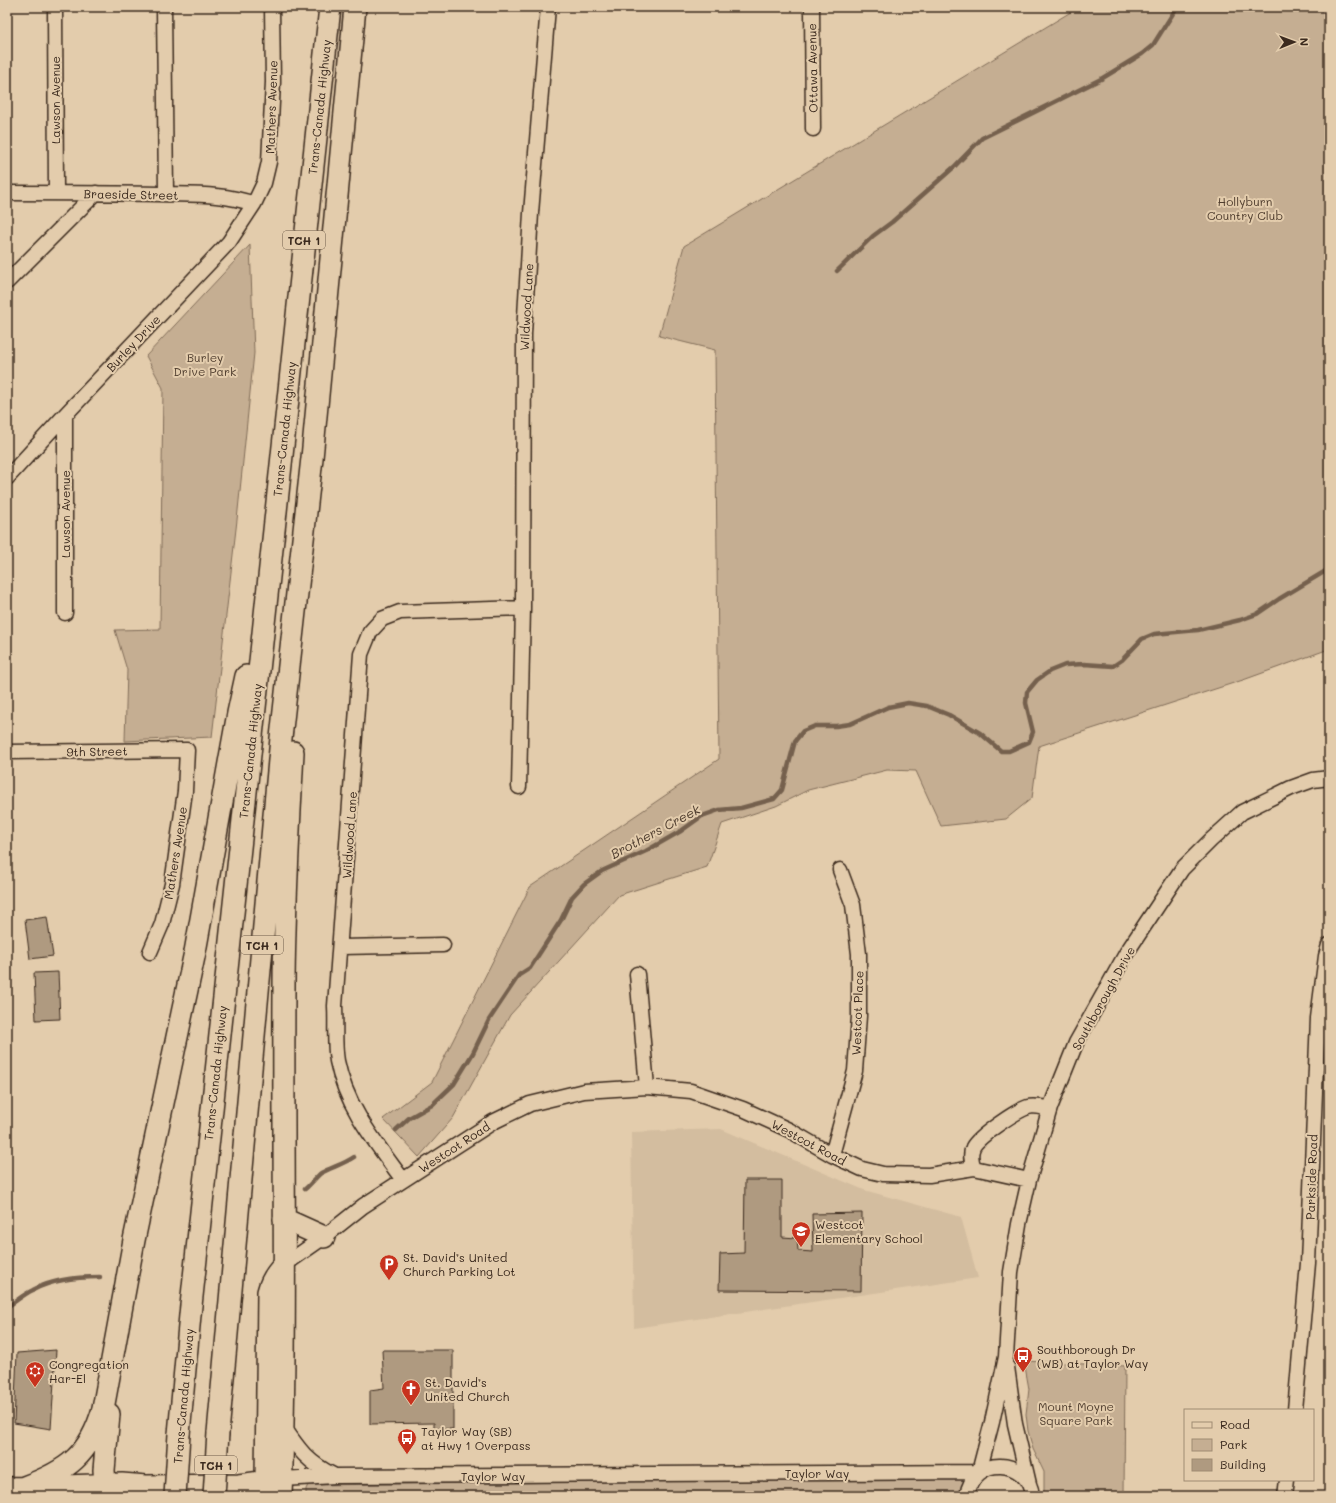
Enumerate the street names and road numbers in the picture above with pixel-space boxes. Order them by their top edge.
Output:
street label: Ottawa Avenue [803,23,821,113]
street label: Trans-Canada Highway [304,39,334,175]
street label: Lawson Avenue [47,56,63,144]
street label: Mathers Avenue [261,60,281,154]
street label: Braeside Street [83,185,179,203]
road number: TCH 1 [283,231,325,249]
street label: Wildwood Lane [516,263,536,351]
street label: Burley Drive [102,311,164,375]
street label: Trans-Canada Highway [269,361,299,497]
street label: Lawson Avenue [57,470,73,558]
street label: Trans-Canada Highway [235,683,265,819]
street label: 9th Street [66,742,128,760]
street label: Wildwood Lane [338,791,360,879]
street label: Mathers Avenue [160,805,190,901]
road number: TCH 1 [241,936,283,954]
street label: Southborough Drive [1068,943,1138,1053]
street label: Westcot Place [848,970,866,1056]
street label: Trans-Canada Highway [200,1005,230,1141]
street label: Westcot Road [769,1116,849,1169]
street label: Westcot Road [415,1118,493,1176]
street label: Parkside Road [1302,1134,1321,1220]
street label: Trans-Canada Highway [169,1328,197,1464]
road number: TCH 1 [195,1456,237,1474]
street label: Taylor Way [785,1465,849,1481]
street label: Taylor Way [461,1468,525,1484]

